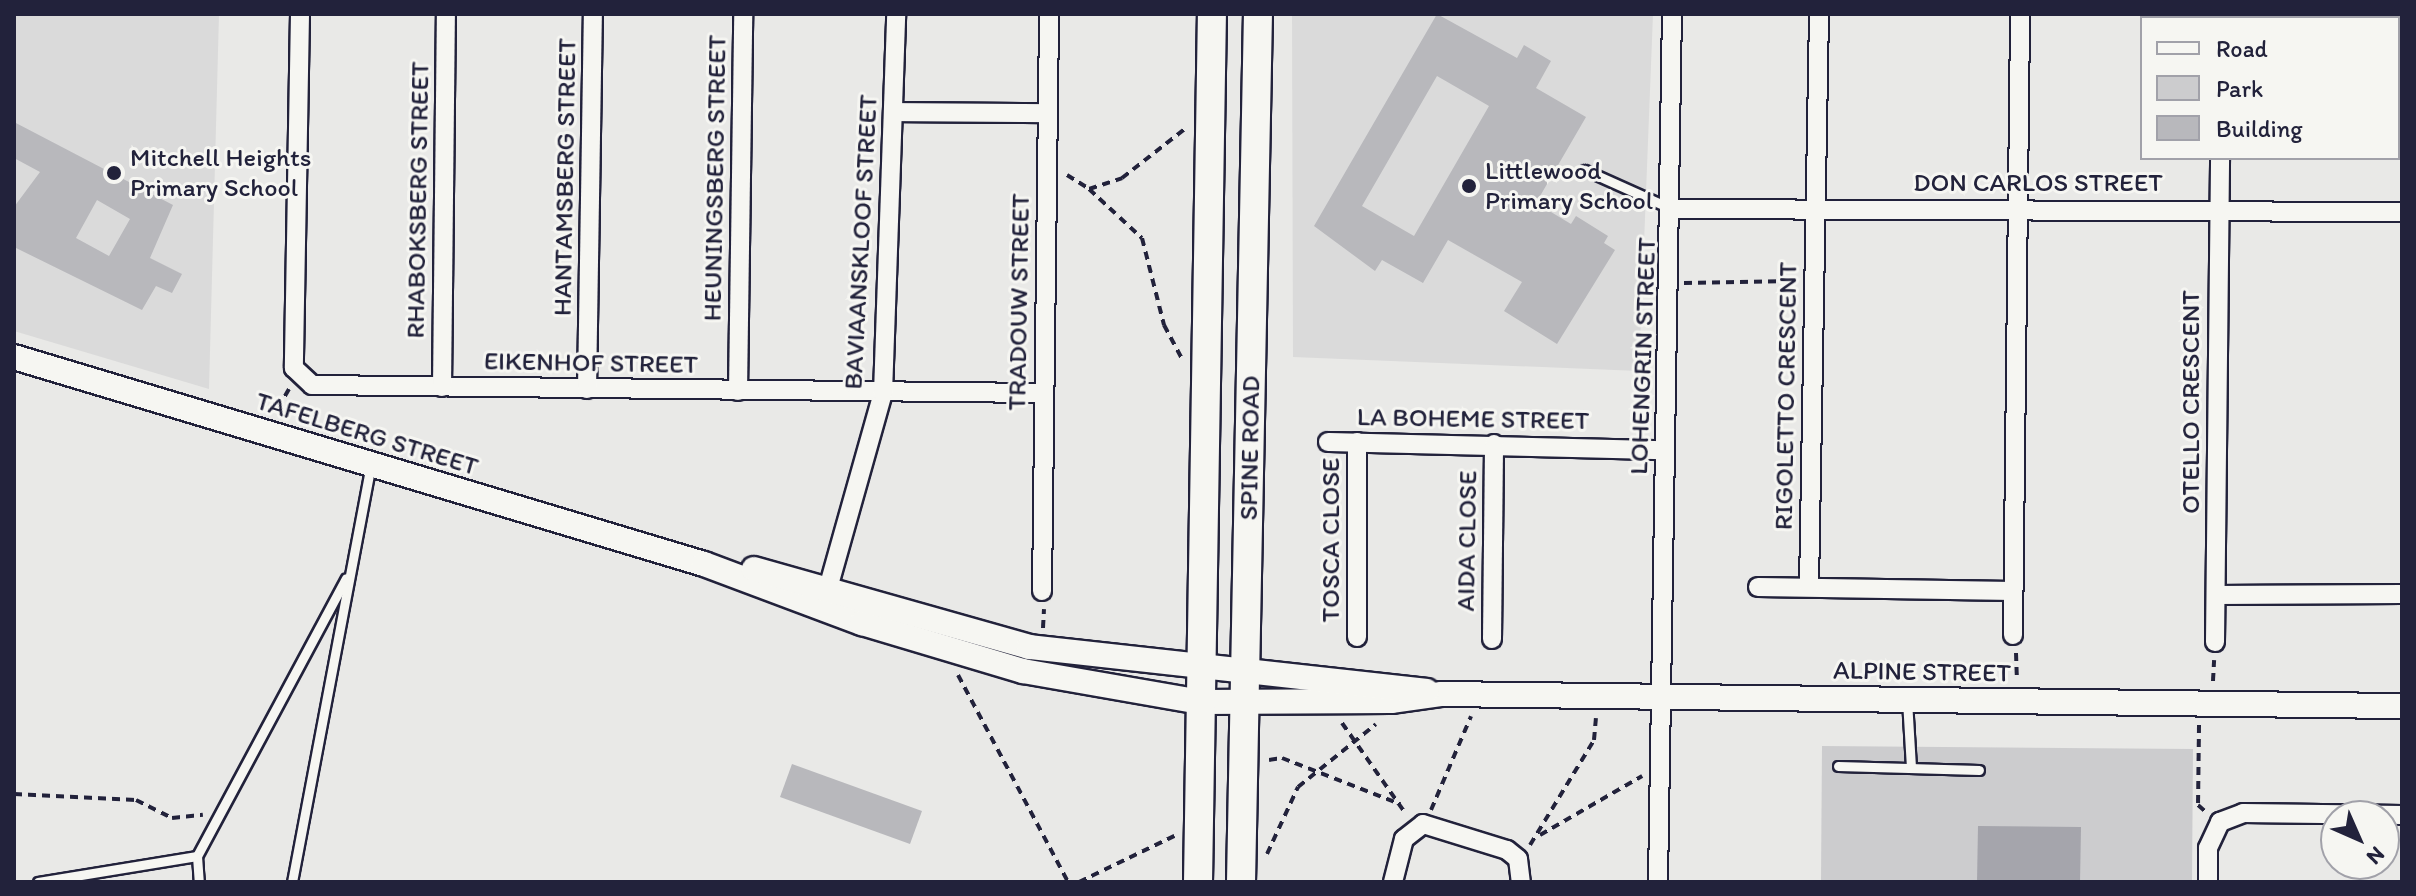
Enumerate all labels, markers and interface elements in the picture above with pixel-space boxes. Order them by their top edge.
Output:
legend [2140,16,2400,160]
street label: HEUNINGSBERG STREET [697,34,733,322]
text: Road [2216,34,2268,63]
street label: HANTAMSBERG STREET [547,38,583,316]
street label: RHABOKSBERG STREET [400,61,436,339]
text: Park [2216,74,2263,103]
street label: BAVIAANSKLOOF STREET [838,94,884,390]
text: Building [2216,114,2303,143]
place label: Mitchell Heights Primary School [130,142,310,204]
place label: Littlewood Primary School [1485,155,1653,216]
marker: Mitchell Heights Primary School [105,164,123,182]
street label: DON CARLOS STREET [1913,167,2163,199]
marker: Littlewood Primary School [1460,177,1478,195]
street label: TRADOUW STREET [1002,193,1036,411]
street label: LOHENGRIN STREET [1623,237,1663,475]
street label: RIGOLETTO CRESCENT [1768,261,1804,531]
street label: OTELLO CRESCENT [2175,290,2207,514]
street label: EIKENHOF STREET [484,346,698,380]
street label: SPINE ROAD [1233,375,1267,521]
street label: TAFELBERG STREET [252,385,482,483]
street label: LA BOHEME STREET [1356,401,1590,437]
street label: TOSCA CLOSE [1315,458,1347,622]
street label: AIDA CLOSE [1450,470,1484,612]
street label: ALPINE STREET [1833,655,2011,689]
north arrow [2320,800,2400,880]
text: N [2361,841,2391,871]

